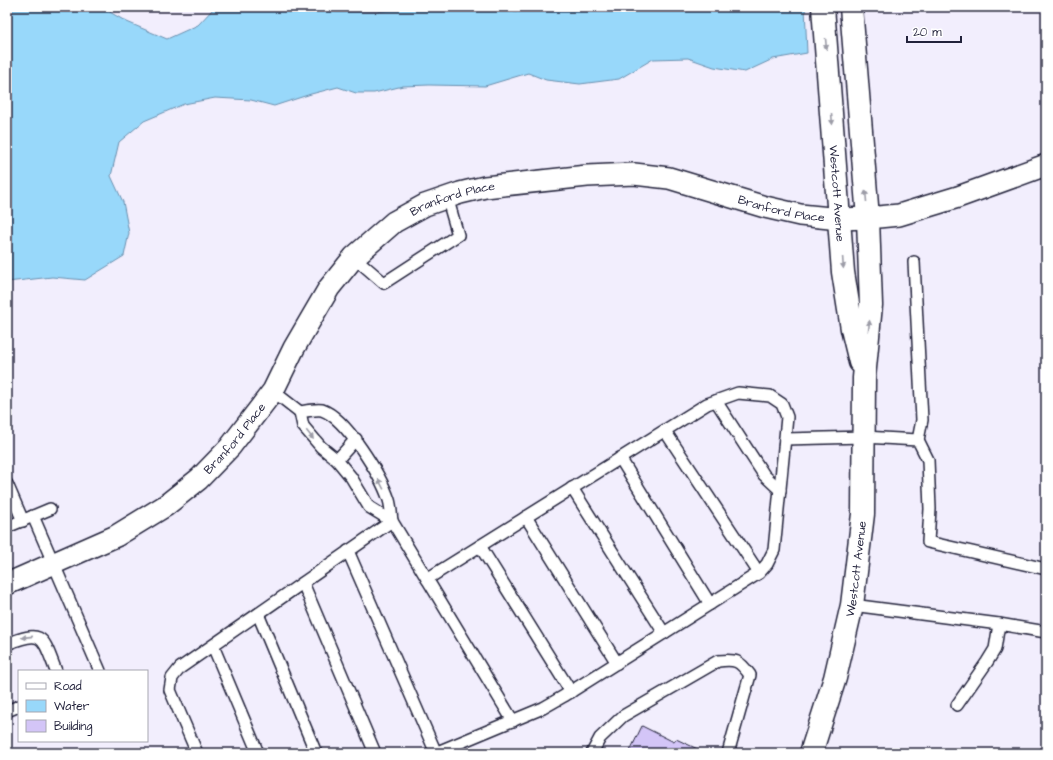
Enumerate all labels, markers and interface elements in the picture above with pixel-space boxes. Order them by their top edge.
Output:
scale bar [907,18,961,44]
text: 20 m [913,24,942,41]
one-way arrow [823,38,830,50]
one-way arrow [829,113,836,125]
street label: Westcott Avenue [824,145,849,243]
street label: Branford Place [407,178,496,221]
one-way arrow [863,190,870,202]
street label: Branford Place [736,191,826,226]
one-way arrow [839,257,846,269]
one-way arrow [866,319,873,332]
street label: Branford Place [200,399,270,478]
one-way arrow [306,430,314,441]
one-way arrow [378,478,385,490]
street label: Westcott Avenue [841,520,871,619]
one-way arrow [21,634,34,641]
legend [18,670,148,742]
text: Road [54,678,82,695]
text: Water [54,698,90,715]
text: Building [54,718,92,736]

